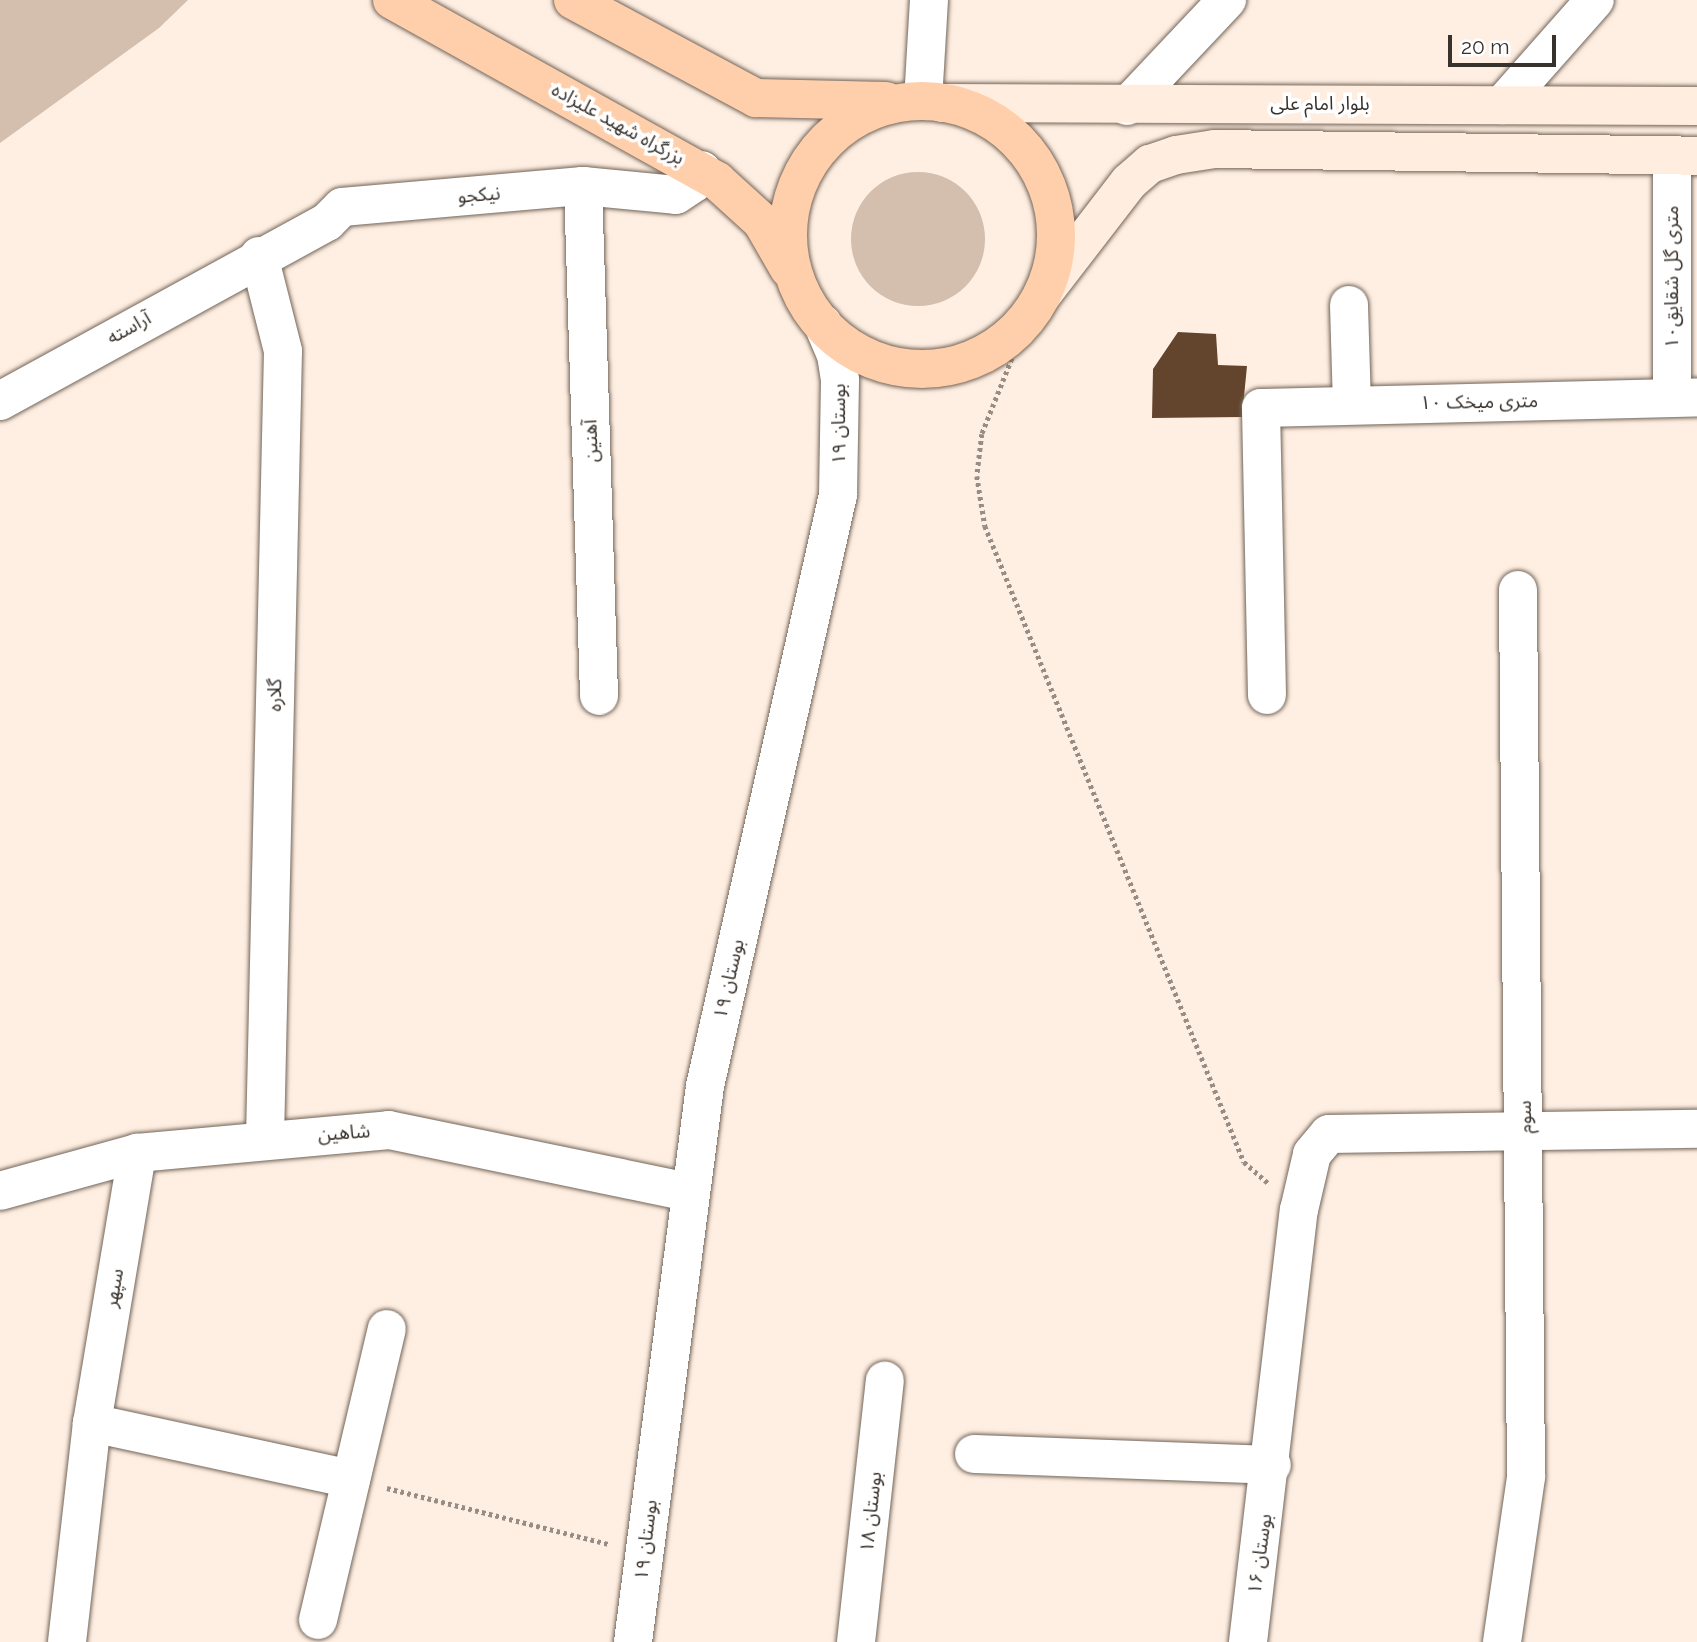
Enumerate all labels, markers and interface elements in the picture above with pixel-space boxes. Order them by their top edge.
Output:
scale bar [1452,21,1560,65]
text: 20 m [1461,34,1509,59]
street label: بزرگراه شهید علیزاده [548,78,688,170]
street label: بلوار امام علی [1270,93,1370,115]
street label: نیکجو [457,182,501,208]
street label: ۱۰متری گل شقایق [1661,205,1683,349]
street label: آراسته [103,307,155,349]
street label: بوستان ۱۹ [828,383,850,465]
street label: ۱۰ متری میخک [1420,390,1538,414]
street label: آهنین [579,419,603,463]
street label: گلاره [263,678,287,712]
street label: بوستان ۱۹ [709,937,749,1021]
street label: سوم [1513,1100,1537,1134]
street label: شاهین [317,1120,371,1146]
street label: سپهر [99,1267,129,1309]
street label: بوستان ۱۸ [855,1470,887,1554]
street label: بوستان ۱۹ [630,1498,662,1582]
street label: بوستان ۱۶ [1243,1512,1277,1596]

